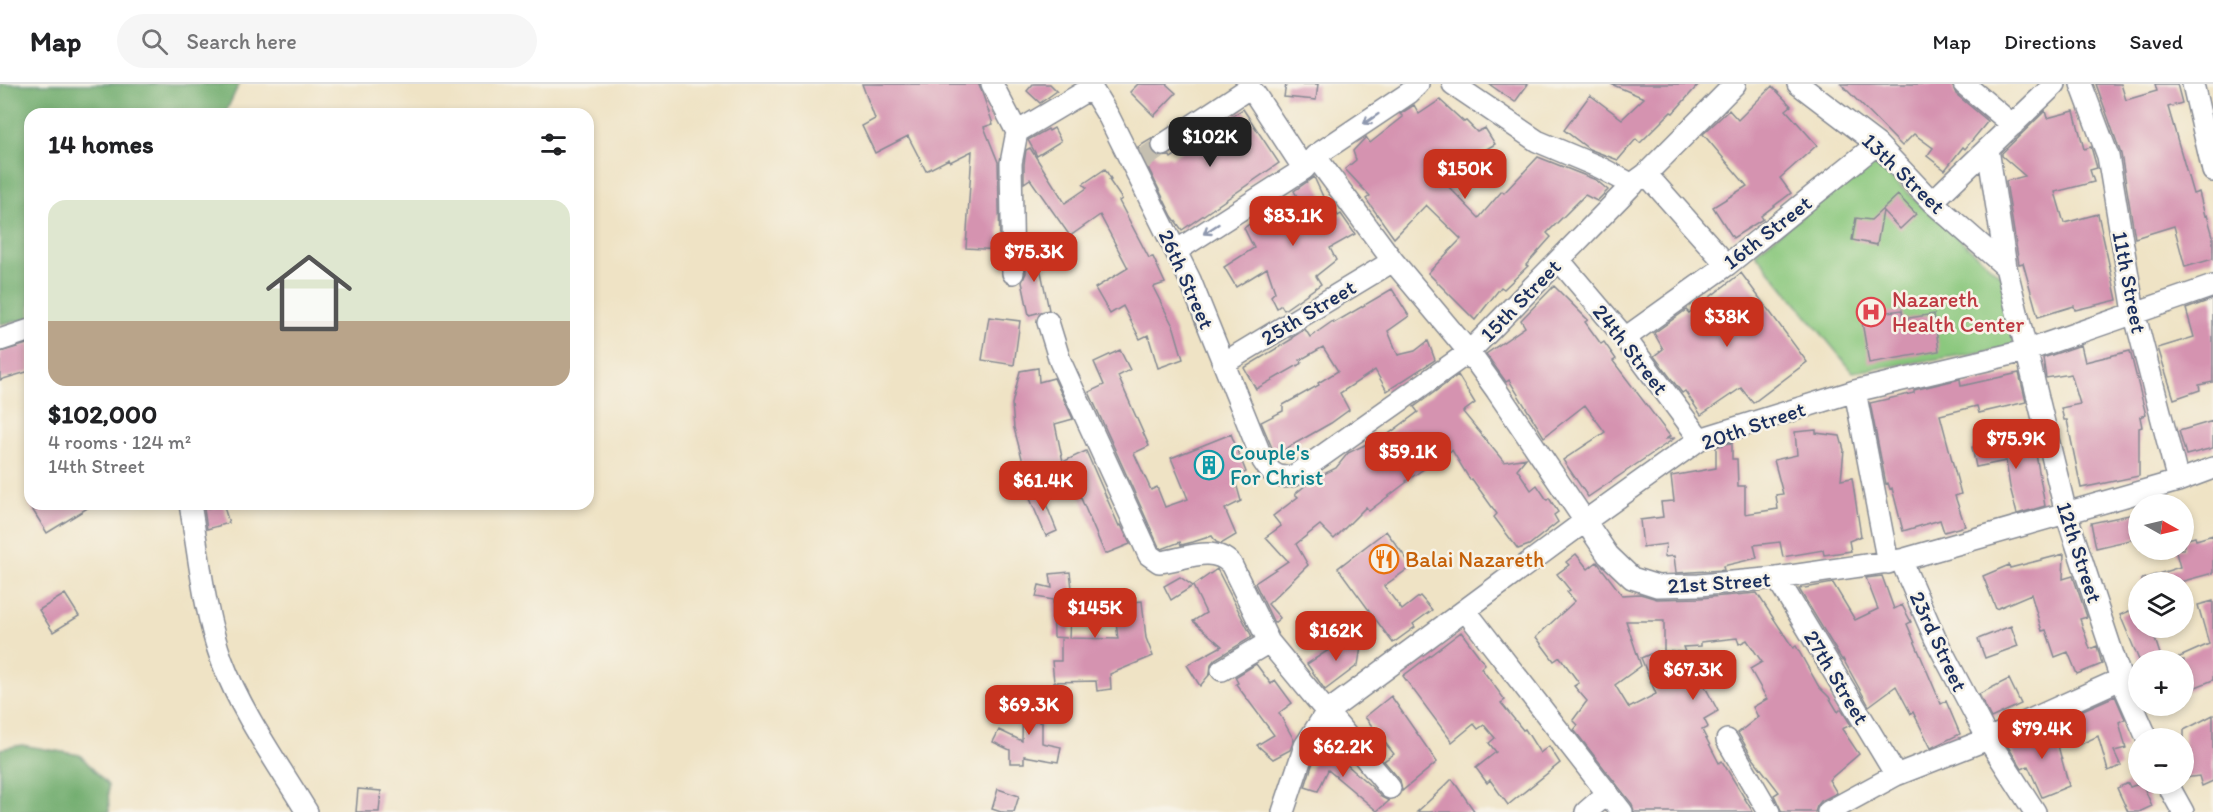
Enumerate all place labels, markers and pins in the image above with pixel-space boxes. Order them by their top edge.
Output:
pin: $102K [1168,117,1252,168]
pin: $150K [1423,149,1507,200]
pin: $83.1K [1244,196,1342,247]
pin: $75.3K [985,232,1083,283]
place label: Nazareth Health Center [1892,286,2025,338]
hospital icon: Nazareth Health Center [1855,296,1887,328]
pin: $38K [1691,297,1763,348]
pin: $75.9K [1967,419,2065,470]
pin: $59.1K [1359,432,1457,483]
place label: Couple's For Christ [1230,439,1323,491]
building icon: Couple's For Christ [1193,449,1225,481]
pin: $61.4K [994,461,1092,512]
restaurant icon: Balai Nazareth [1368,543,1400,575]
place label: Balai Nazareth [1405,546,1544,573]
pin: $145K [1053,588,1137,639]
pin: $162K [1294,611,1378,662]
pin: $67.3K [1644,650,1742,701]
pin: $69.3K [980,685,1078,736]
pin: $79.4K [1993,709,2091,760]
pin: $62.2K [1294,727,1392,778]

